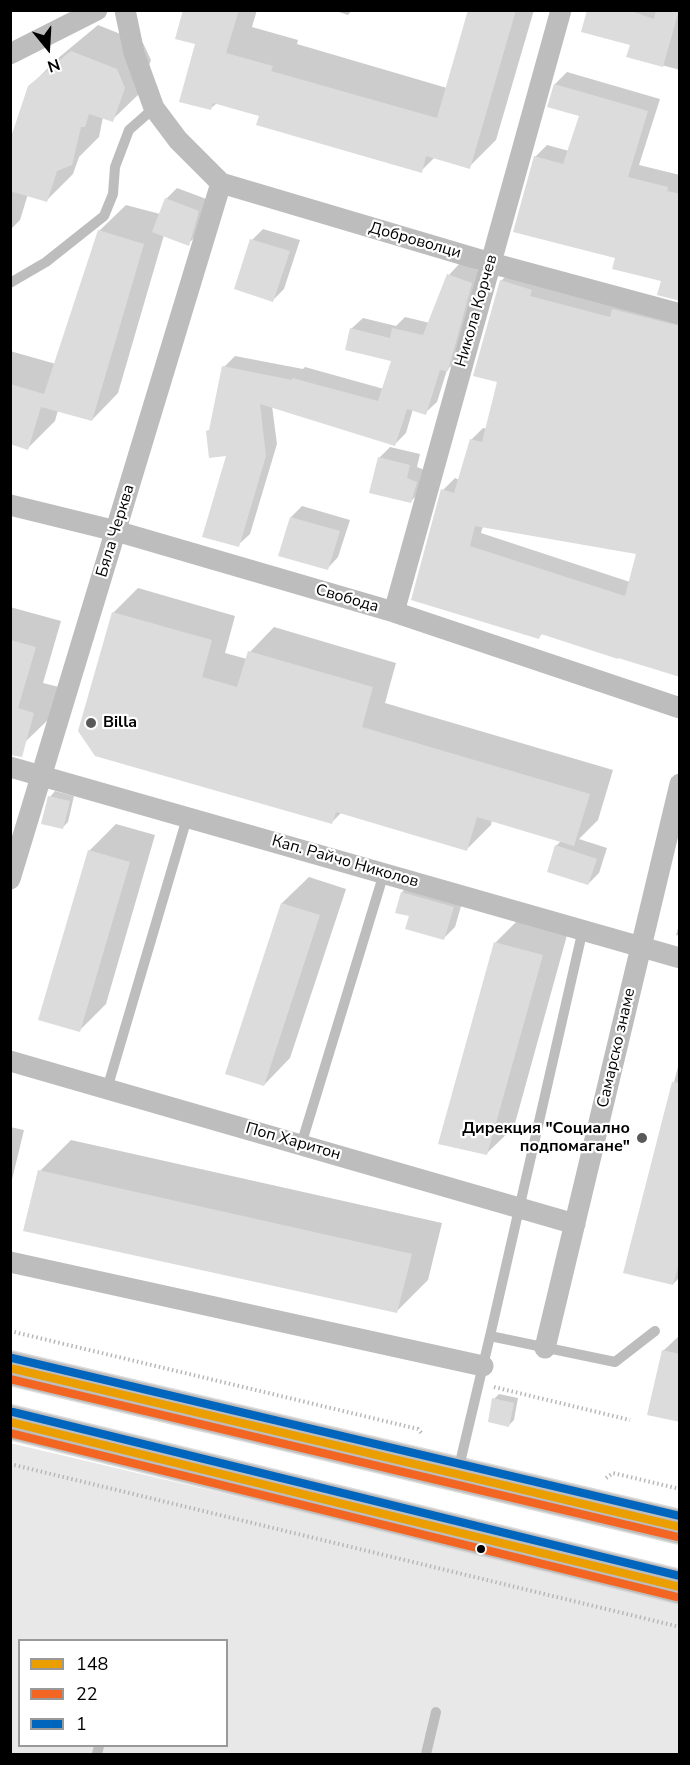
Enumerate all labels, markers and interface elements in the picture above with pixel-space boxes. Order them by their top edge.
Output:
north arrow [18,18,78,78]
text: N [44,53,63,77]
street label: Доброволци [367,219,463,263]
street label: Никола Корчев [452,253,502,369]
street label: Бяла Черква [93,482,139,580]
street label: Свобода [313,581,381,617]
place label: Billa [103,713,137,733]
marker: Billa [84,716,98,730]
street label: Кап. Райчо Николов [269,832,421,892]
street label: Самарско знаме [594,986,640,1110]
street label: Поп Харитон [243,1119,343,1165]
place label: Дирекция "Социално подпомагане" [462,1119,630,1157]
marker: Дирекция "Социално подпомагане" [635,1131,649,1145]
unlabelled marker [475,1543,487,1555]
legend [18,1639,228,1747]
text: 148 [76,1652,108,1676]
text: 22 [76,1682,98,1706]
text: 1 [76,1712,87,1736]

